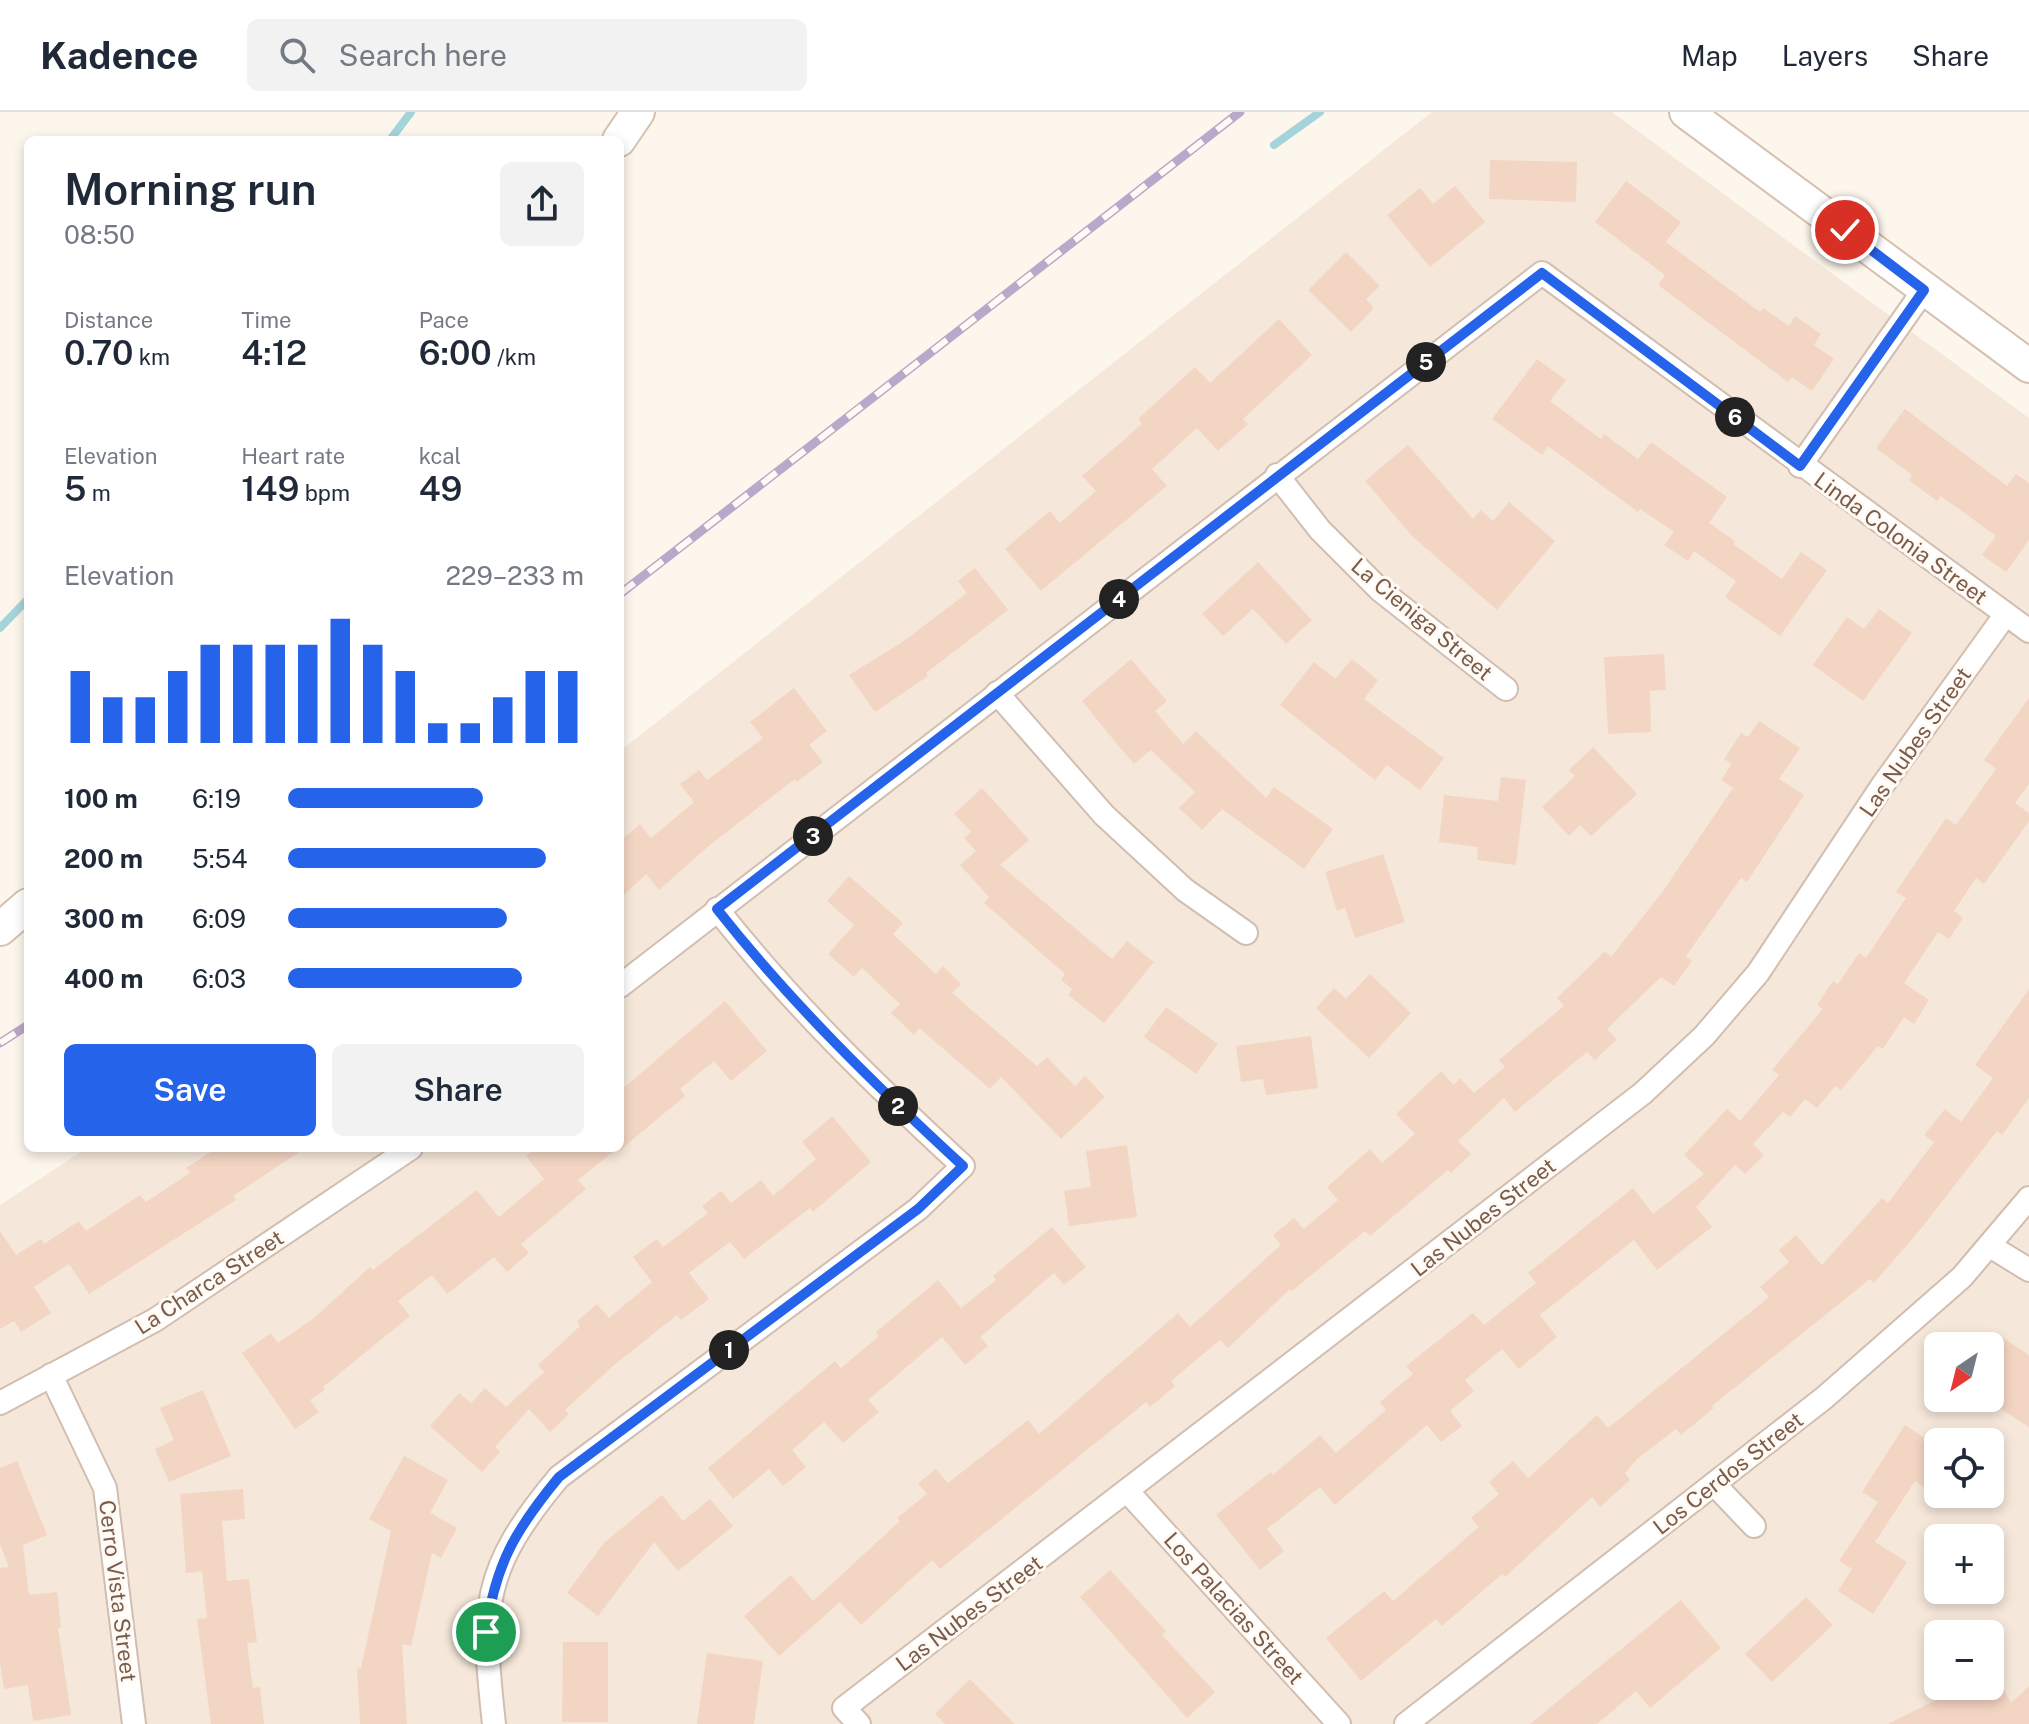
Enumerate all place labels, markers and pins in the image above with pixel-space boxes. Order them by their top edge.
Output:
pin [1811,196,1879,264]
pin: 5 [1406,342,1446,382]
pin: 6 [1715,397,1755,437]
pin: 4 [1099,579,1139,619]
pin: 3 [793,816,833,856]
pin: 2 [878,1086,918,1126]
pin: 1 [709,1330,749,1370]
pin [452,1598,520,1666]

